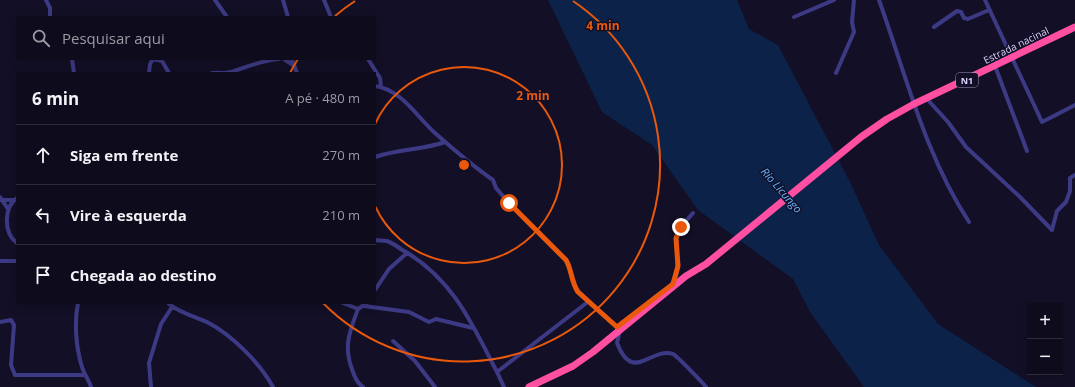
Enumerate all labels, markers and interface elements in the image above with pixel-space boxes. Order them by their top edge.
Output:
search box [16,16,376,60]
text: 4 min [586,17,620,34]
street label: Estrada nacinal [981,23,1051,67]
icon: search [30,27,52,49]
text: Pesquisar aqui [62,28,165,48]
road number: N1 [956,73,978,87]
text: 6 min [32,87,79,110]
text: 2 min [516,87,550,104]
text: A pé · 480 m [285,89,360,107]
icon: ahead [32,144,54,166]
text: Siga em frente [70,145,178,165]
text: 270 m [322,146,360,164]
centre of rings [457,158,471,172]
water label: Rio Licungo [758,164,806,216]
route start [500,194,518,212]
icon: left [32,204,54,226]
text: Vire à esquerda [70,205,187,225]
text: 210 m [322,206,360,224]
route end [672,218,690,236]
icon: arrive [32,264,54,286]
text: Chegada ao destino [70,265,217,285]
map controls [1027,303,1063,375]
button: + [1027,303,1063,339]
button: − [1027,339,1063,375]

